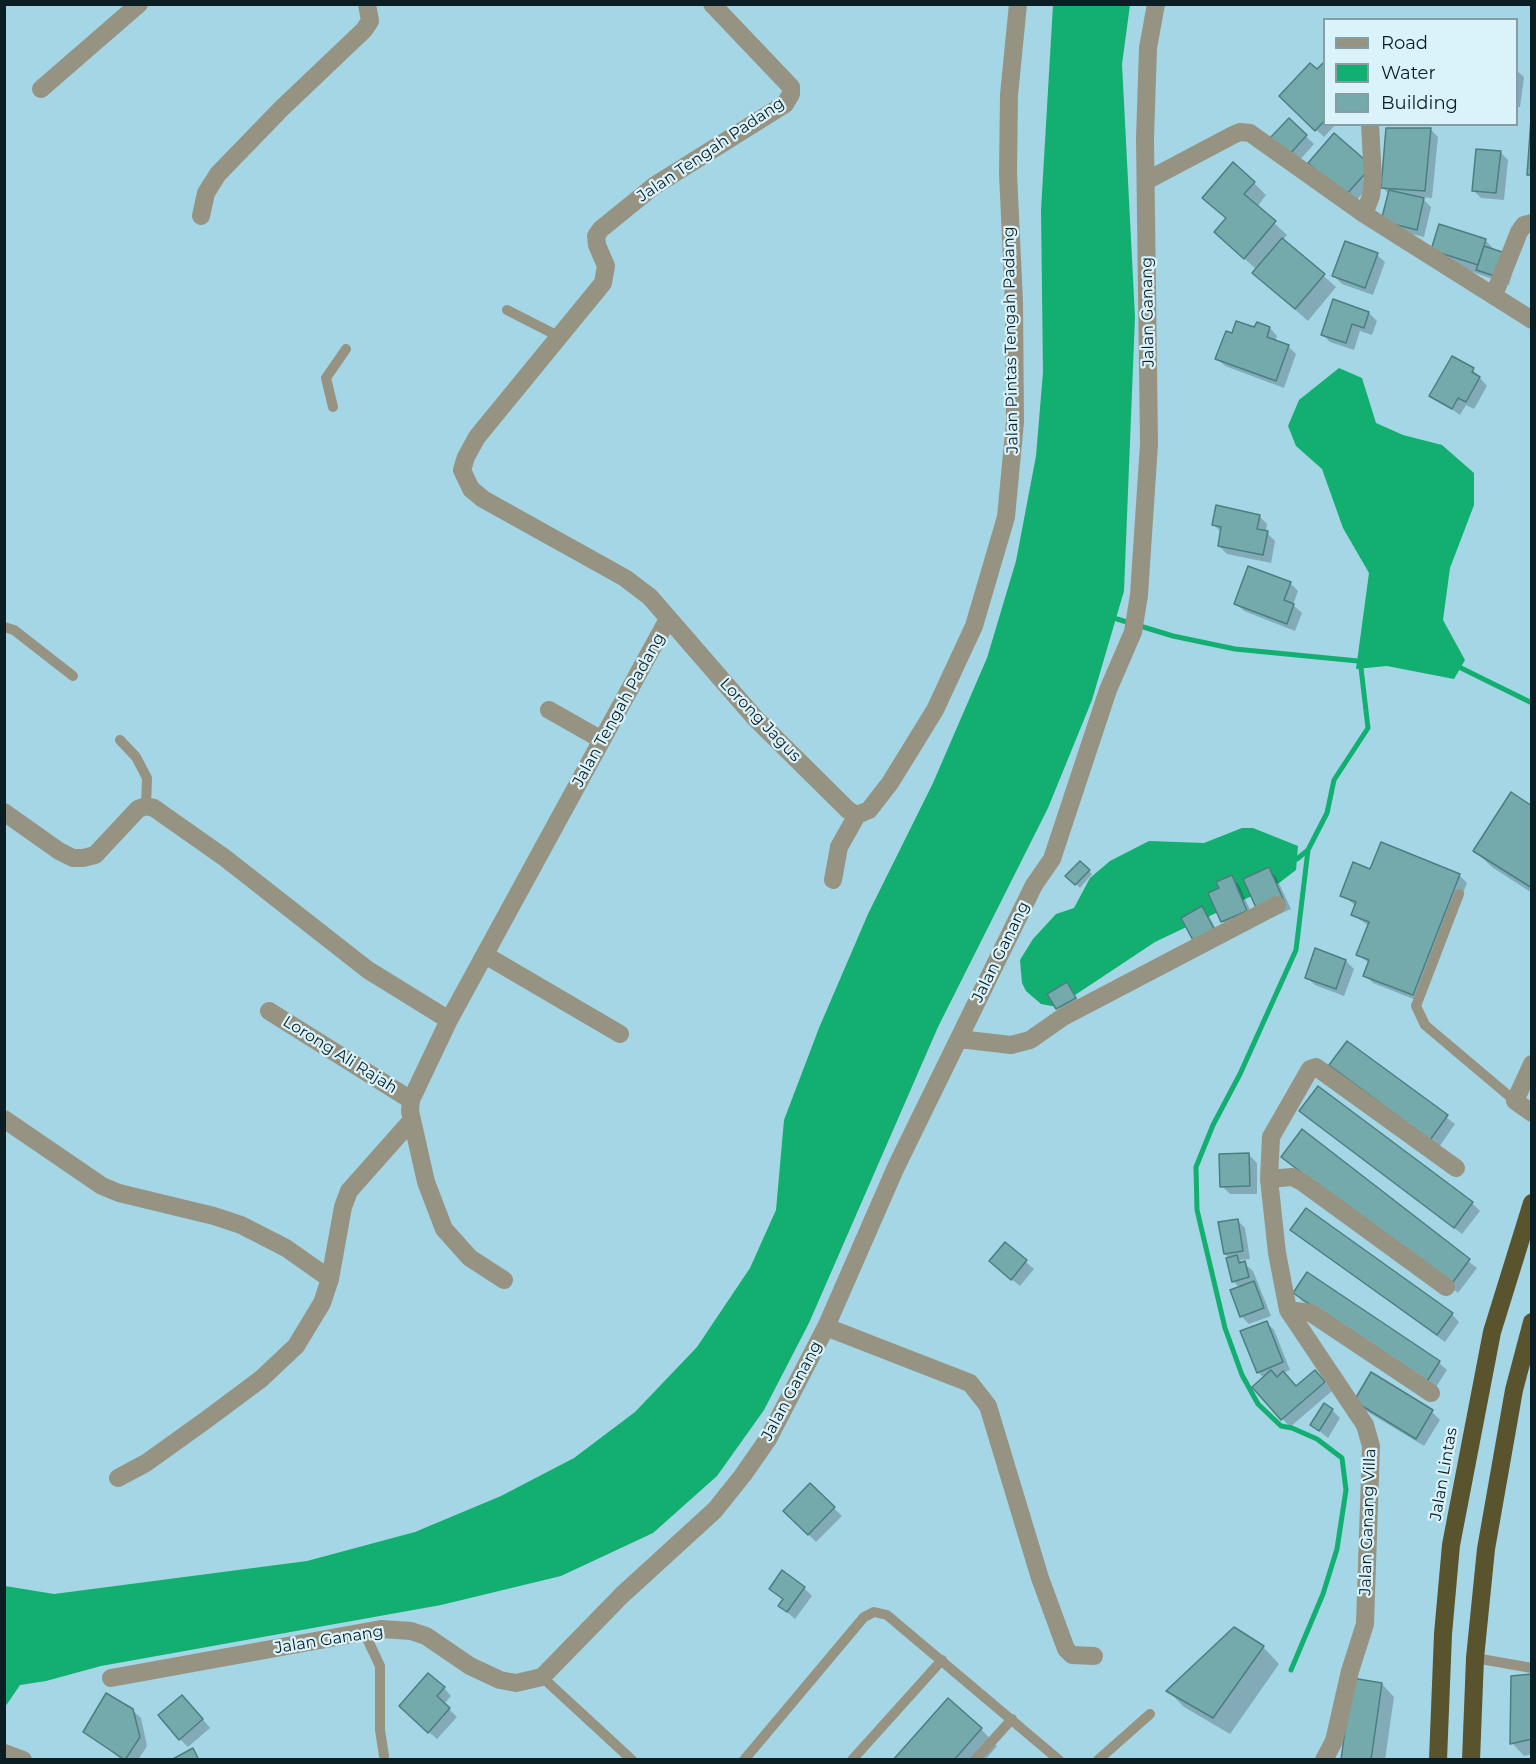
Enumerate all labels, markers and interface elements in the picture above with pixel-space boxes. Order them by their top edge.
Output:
legend [1323,18,1518,126]
text: Road [1381,32,1428,54]
text: Water [1381,62,1436,84]
text: Building [1381,92,1458,114]
street label: Jalan Tengah Padang [634,94,788,206]
street label: Jalan Pintas Tengah Padang [999,226,1023,454]
street label: Jalan Ganang [1137,257,1159,367]
street label: Jalan Tengah Padang [569,630,669,790]
street label: Lorong Jagus [715,674,805,766]
street label: Jalan Ganang [968,898,1034,1006]
street label: Lorong Ali Rajah [279,1012,401,1098]
street label: Jalan Ganang [758,1338,826,1444]
street label: Jalan Lintas [1426,1426,1462,1522]
street label: Jalan Ganang Villa [1356,1448,1380,1596]
street label: Jalan Ganang [273,1622,385,1658]

